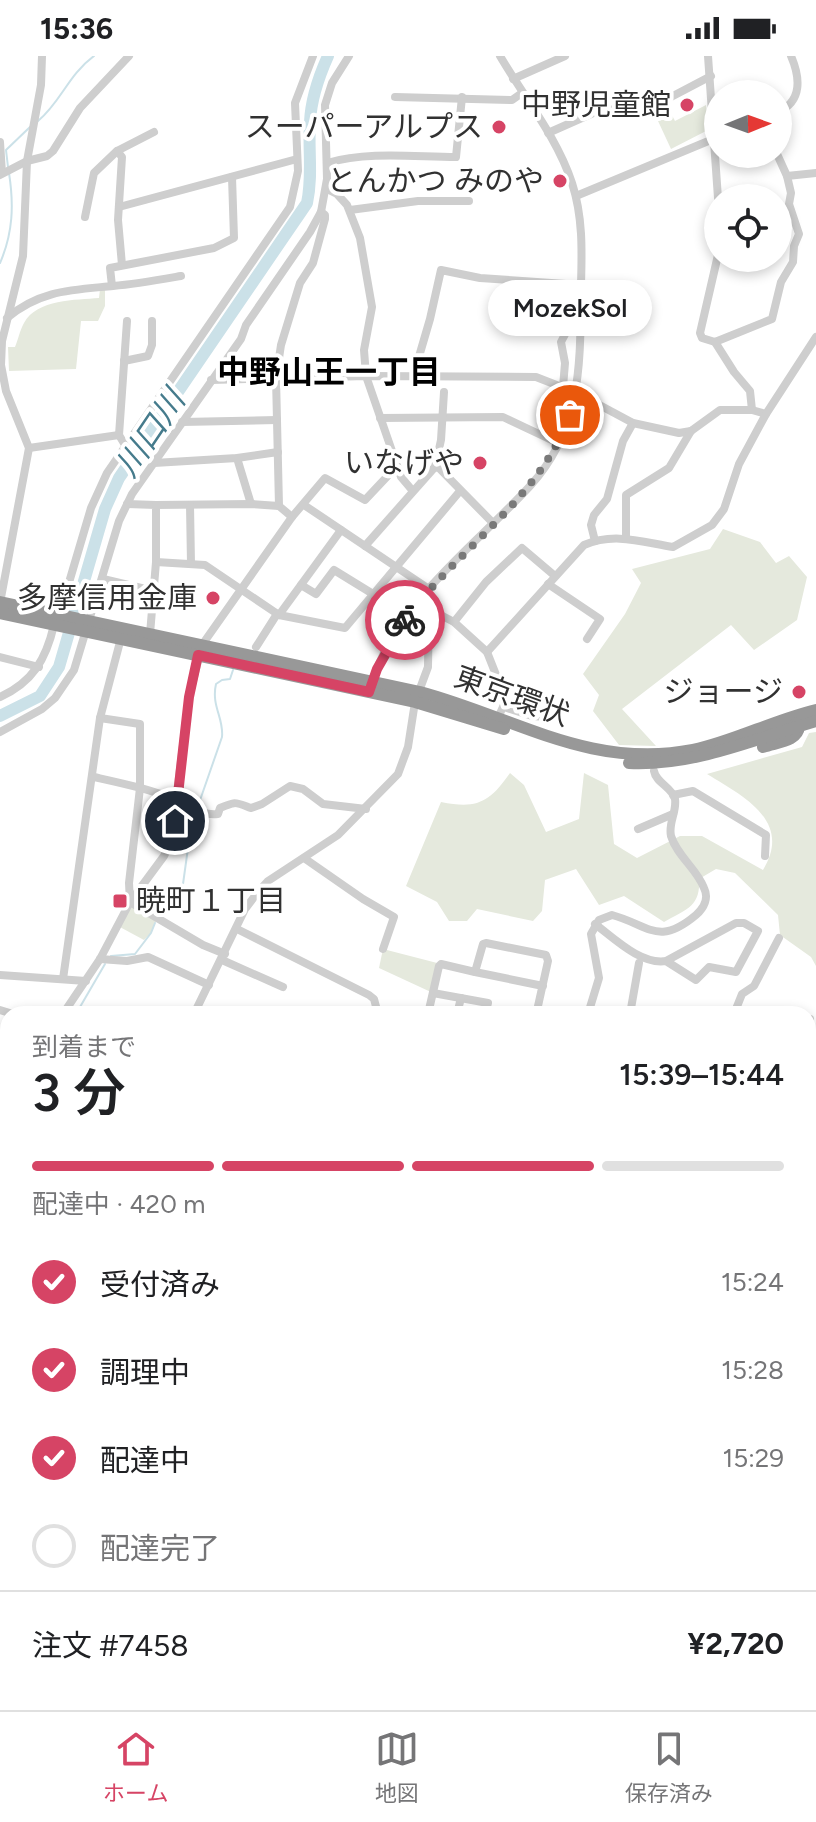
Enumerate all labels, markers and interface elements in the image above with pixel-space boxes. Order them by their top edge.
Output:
text: 15:36 [40,10,113,47]
north arrow [704,80,792,168]
map controls [704,80,792,272]
place label: 中野児童館 [521,86,671,123]
marker: 中野児童館 [678,96,696,114]
place label: スーパーアルプス [245,108,483,145]
marker: スーパーアルプス [490,118,508,136]
place label: とんかつ みのや [327,162,544,199]
marker: とんかつ みのや [551,172,569,190]
button: locate [704,184,792,272]
callout: MozekSol [488,279,652,335]
text: MozekSol [513,292,627,324]
district label: 中野山王一丁目 [217,353,441,391]
water label: 川口川 [107,380,194,483]
pin [536,381,604,449]
icon: bag [548,393,592,437]
place label: いなげや [344,444,464,481]
marker: いなげや [471,454,489,472]
place label: 多摩信用金庫 [17,579,197,616]
courier [365,580,445,660]
marker: 多摩信用金庫 [204,589,222,607]
icon: bike [383,598,427,642]
street label: 東京環状 [449,658,575,733]
place label: ジョージ [664,673,783,710]
marker: ジョージ [790,683,808,701]
pin [141,787,209,855]
icon: home [153,799,197,843]
place label: 暁町１丁目 [136,882,286,919]
marker: 暁町１丁目 [111,892,129,910]
text: 到着まで [32,1031,136,1063]
text: 15:39–15:44 [619,1056,784,1093]
text: 3 分 [32,1062,125,1124]
text: 配達中 · 420 m [32,1188,205,1220]
icon: check [32,1260,76,1304]
text: 受付済み [100,1266,220,1303]
text: 15:24 [721,1266,784,1298]
icon: check [32,1348,76,1392]
text: 調理中 [100,1354,190,1391]
text: 15:28 [721,1354,784,1386]
icon: check [32,1436,76,1480]
text: 配達中 [100,1442,190,1479]
text: 15:29 [722,1442,784,1474]
text: 配達完了 [100,1530,220,1567]
text: ¥2,720 [688,1625,784,1662]
text: 注文 #7458 [32,1627,189,1664]
tab: ホーム [103,1727,168,1807]
tab: 地図 [375,1727,419,1807]
tab: 保存済み [625,1727,713,1807]

